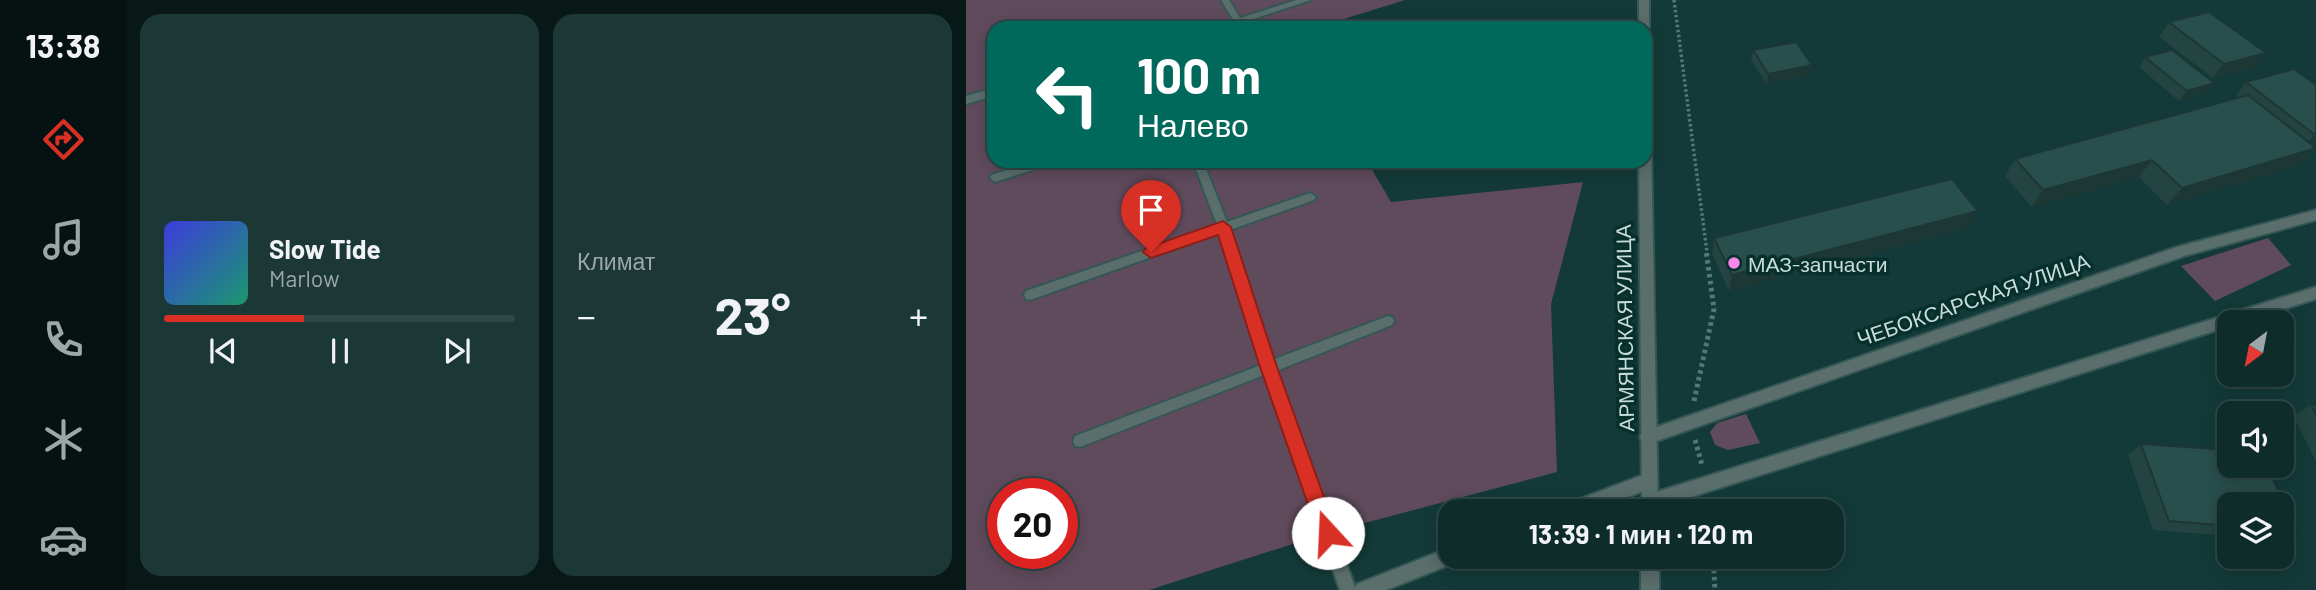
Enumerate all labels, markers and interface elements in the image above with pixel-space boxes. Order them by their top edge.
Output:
text: 13:38 [26,26,100,64]
text: 100 m [1137,45,1261,104]
icon: left [1022,49,1113,140]
text: Налево [1137,105,1249,143]
icon: directions [39,115,88,164]
pin [1121,180,1181,252]
icon: arrive [1132,191,1170,229]
icon: music [39,215,88,264]
street label: АРМЯНСКАЯ УЛИЦА [1610,224,1638,432]
text: Slow Tide [269,233,381,264]
text: Климат [577,247,655,275]
street label: ЧЕБОКСАРСКАЯ УЛИЦА [1853,247,2093,351]
place label: МАЗ-запчасти [1748,251,1887,276]
marker: МАЗ-запчасти [1726,255,1742,271]
text: Marlow [269,264,340,292]
text: 23° [714,283,791,345]
text: − [577,292,596,338]
text: + [909,292,928,338]
north arrow [2217,310,2294,387]
map controls [2217,310,2294,569]
icon: phone [39,315,88,364]
icon: previous [204,332,242,370]
icon: pause [321,332,359,370]
icon: next [438,332,476,370]
button: sound [2217,401,2294,478]
icon: climate [39,415,88,464]
speed limit sign: 20 [987,478,1078,569]
button: layers [2217,492,2294,569]
position arrow [1291,496,1365,570]
icon: car [39,515,88,564]
text: 13:39 · 1 мин · 120 m [1529,518,1753,549]

